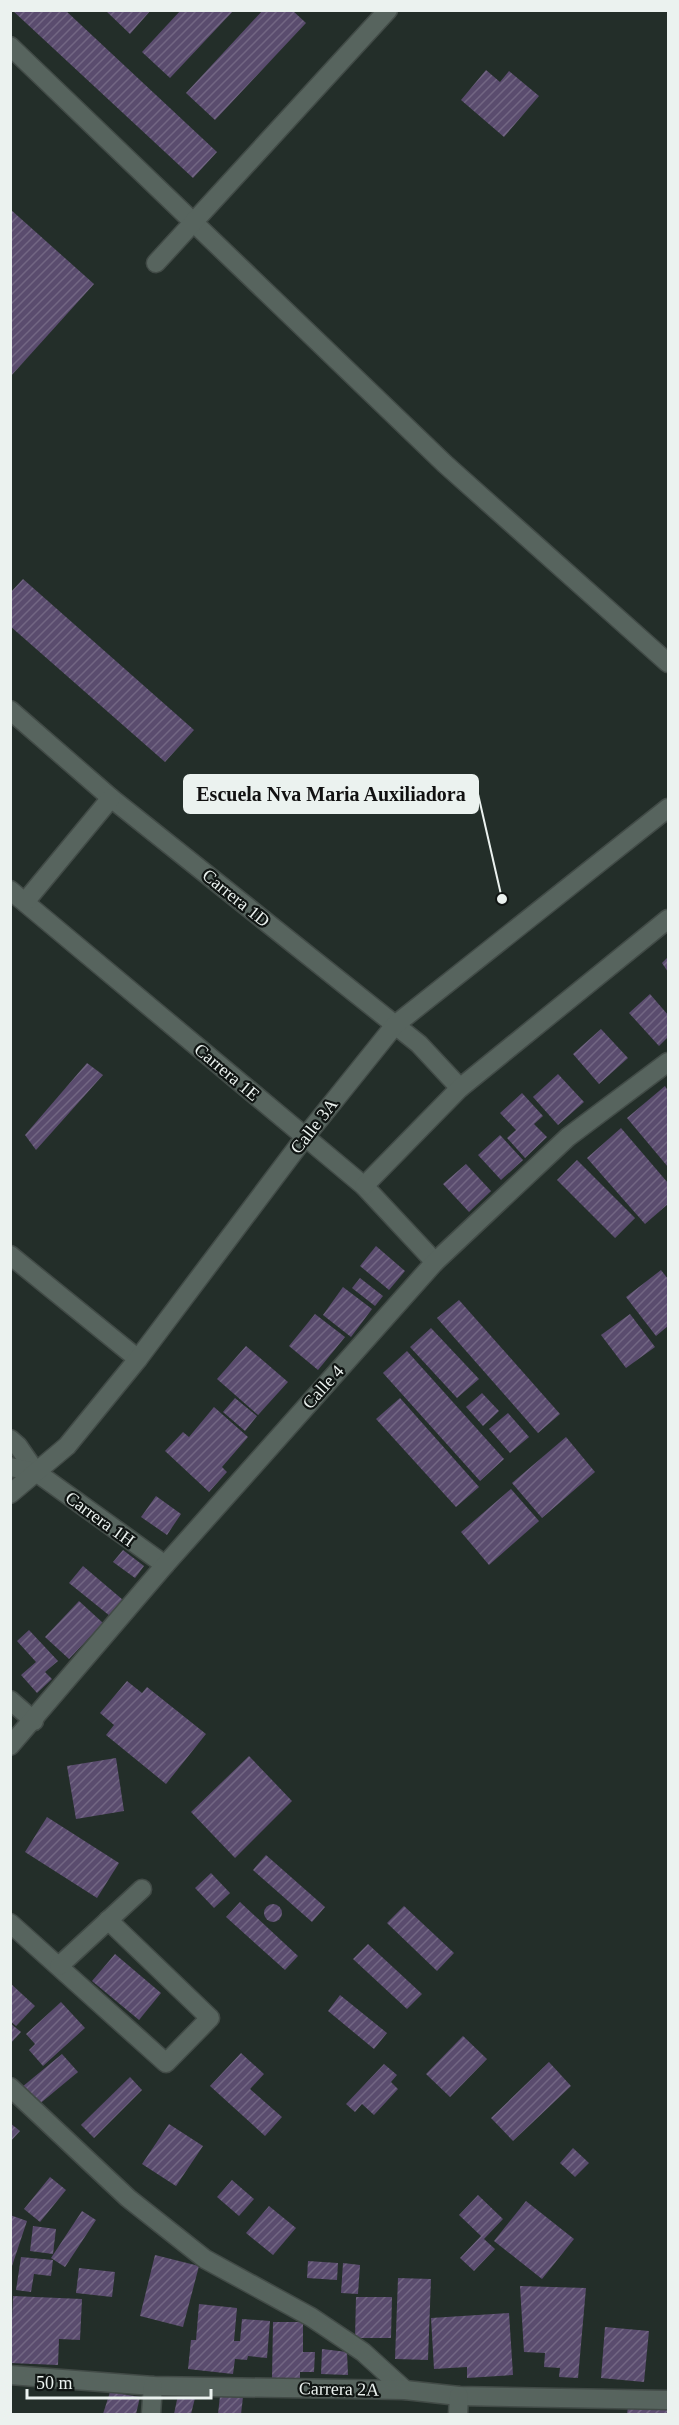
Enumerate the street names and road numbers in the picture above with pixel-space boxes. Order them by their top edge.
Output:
street label: Carrera 1D [198,865,274,931]
street label: Carrera 1E [191,1039,263,1105]
street label: Calle 3A [286,1094,342,1158]
street label: Calle 4 [298,1361,348,1413]
street label: Carrera 1H [62,1487,138,1551]
street label: Carrera 2A [299,2378,379,2400]

